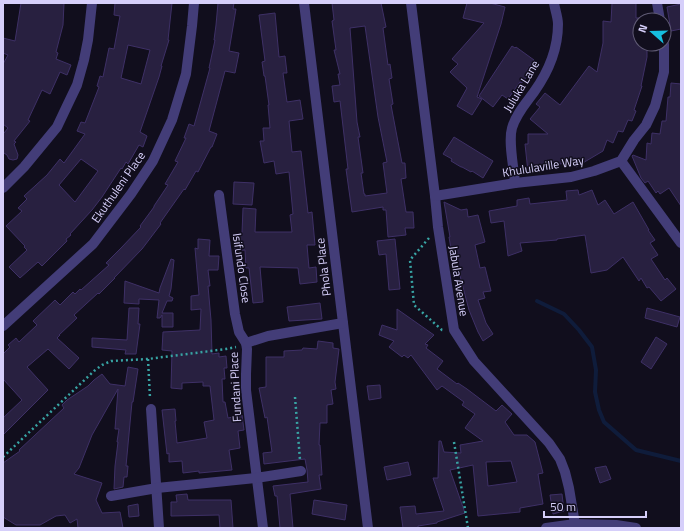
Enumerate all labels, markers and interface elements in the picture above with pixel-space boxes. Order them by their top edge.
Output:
north arrow [632,12,672,52]
text: N [634,22,651,35]
street label: Juluka Lane [498,56,544,116]
street label: Ekuthuleni Place [86,147,150,227]
street label: Khululaville Way [501,150,585,182]
street label: Isifundo Close [228,232,256,304]
street label: Phola Place [310,237,336,297]
street label: Jabula Avenue [444,244,474,318]
street label: Fundani Place [224,351,246,423]
scale bar [544,493,646,519]
text: 50 m [550,497,576,516]

